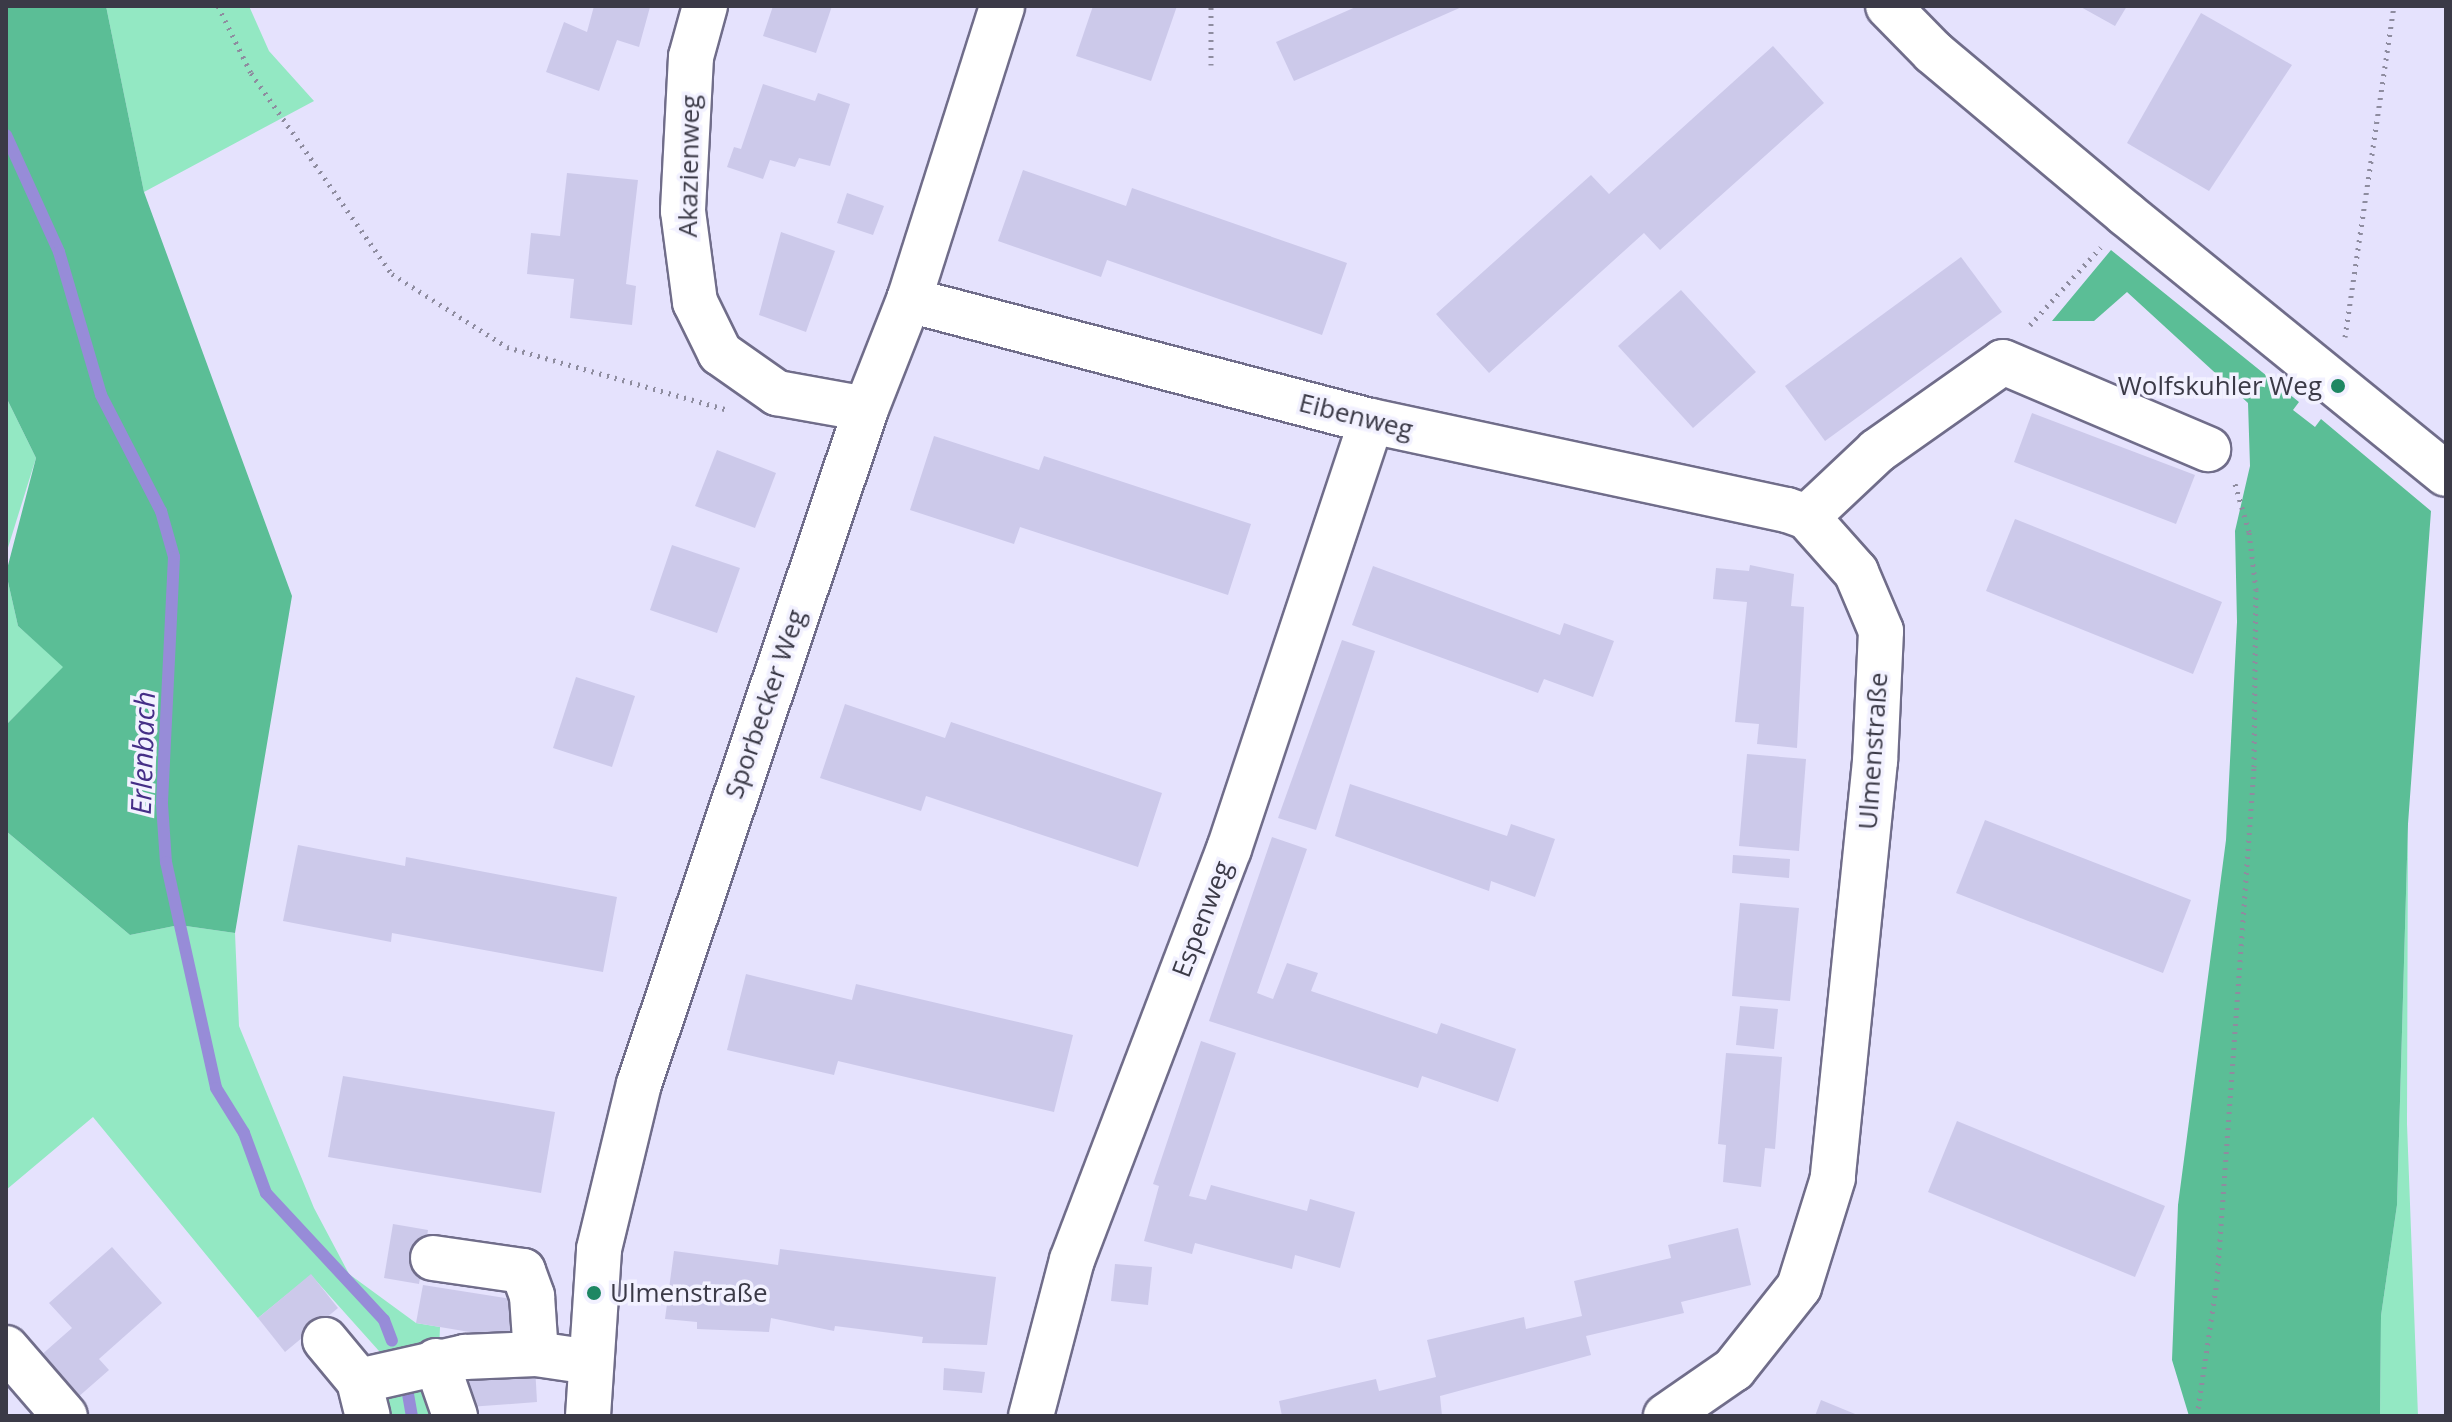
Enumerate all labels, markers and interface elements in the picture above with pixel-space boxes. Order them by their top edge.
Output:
street label: Akazienweg [672,94,706,238]
place label: Wolfskuhler Weg [2118,370,2322,402]
marker: Wolfskuhler Weg [2329,377,2347,395]
street label: Eibenweg [1296,387,1416,445]
street label: Sporbecker Weg [718,605,812,803]
street label: Ulmenstraße [1852,671,1894,831]
water label: Erlenbach [123,691,161,815]
street label: Espenweg [1166,856,1238,982]
place label: Ulmenstraße [610,1277,768,1309]
marker: Ulmenstraße [585,1284,603,1302]

